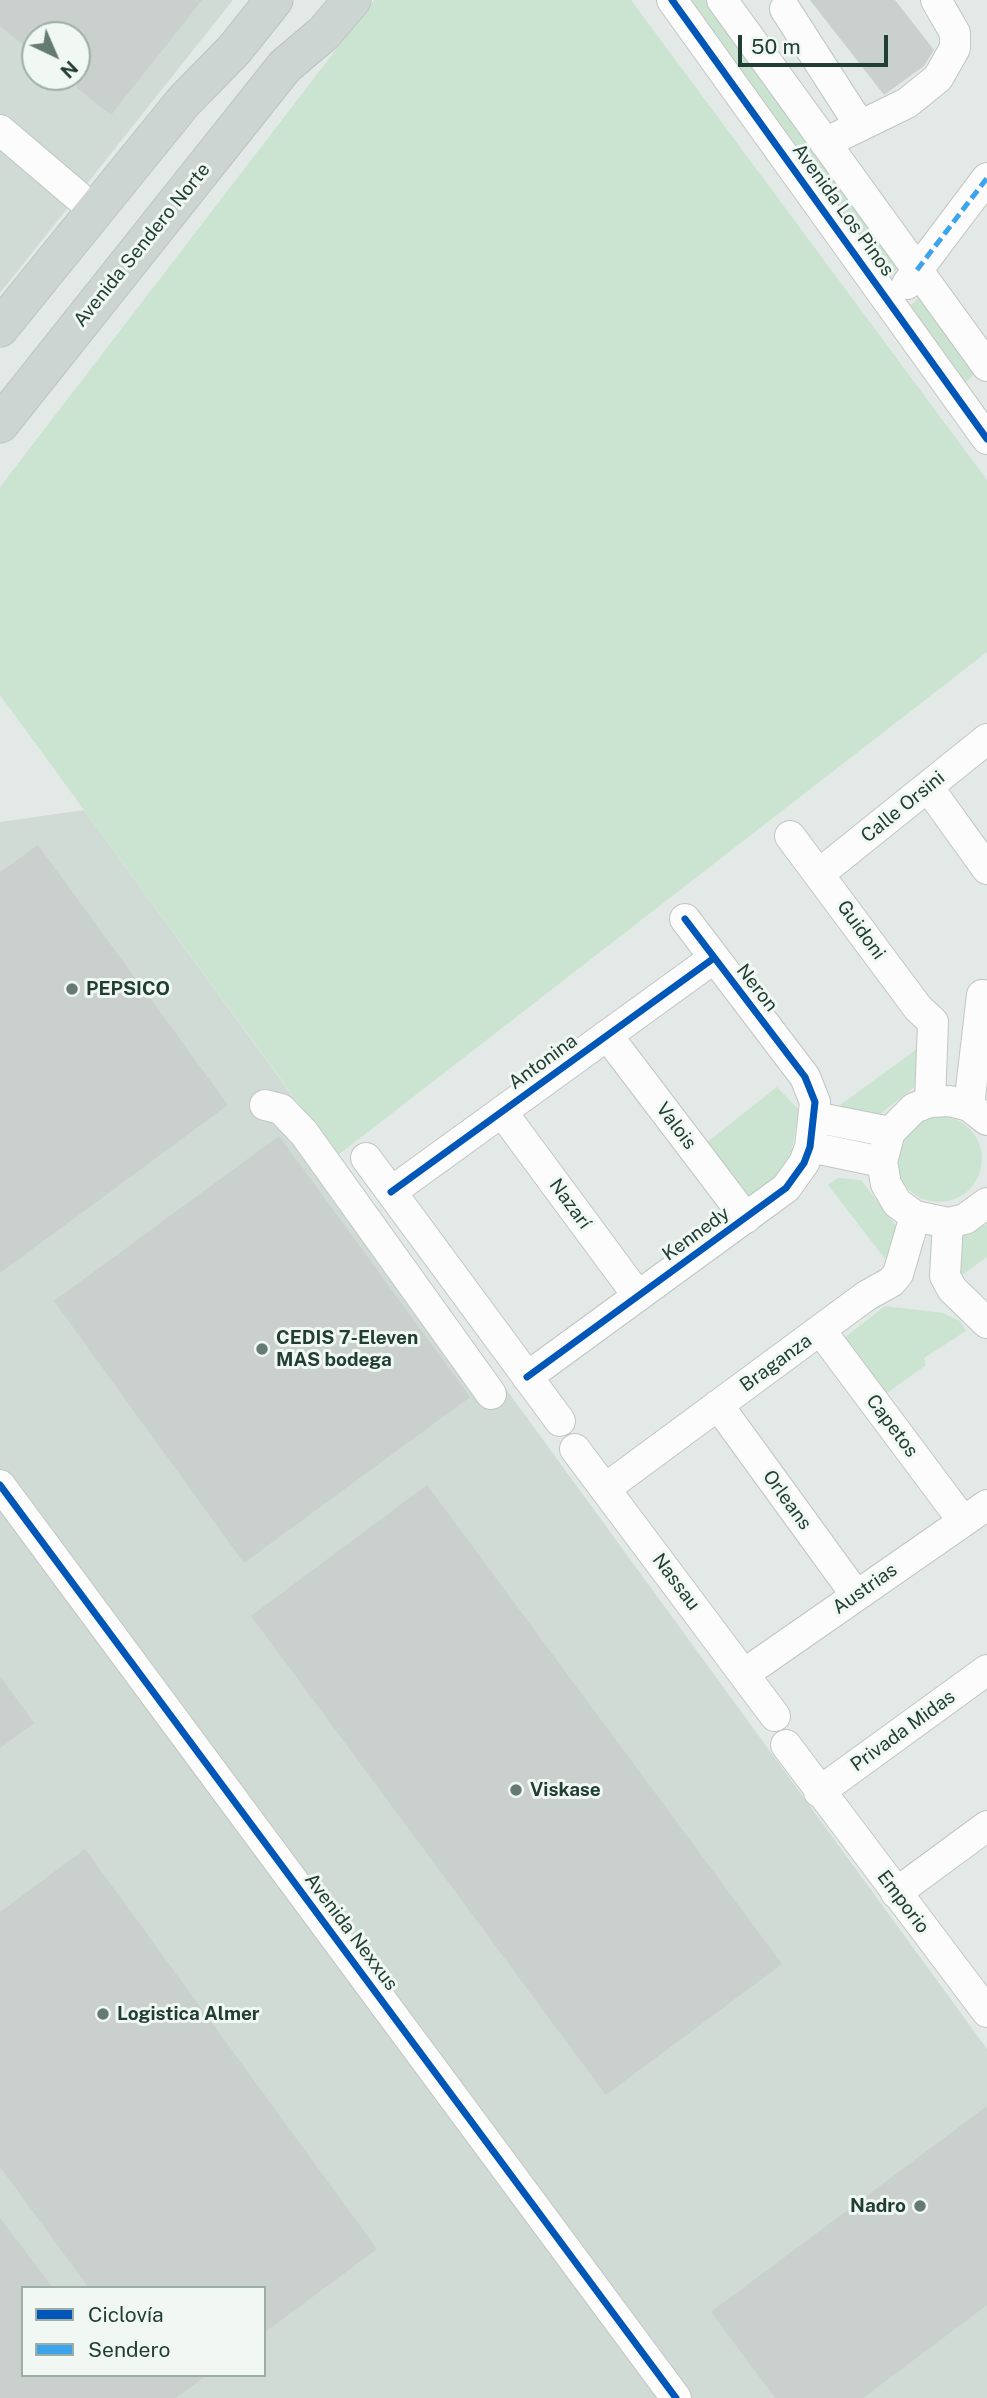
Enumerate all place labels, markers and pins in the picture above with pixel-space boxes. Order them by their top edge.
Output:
place label: PEPSICO [86,978,170,1000]
marker: PEPSICO [64,981,80,997]
place label: CEDIS 7-Eleven MAS bodega [276,1327,418,1371]
marker: CEDIS 7-Eleven MAS bodega [254,1341,270,1357]
place label: Viskase [530,1779,601,1801]
marker: Viskase [508,1782,524,1798]
place label: Logistica Almer [117,2003,260,2025]
marker: Logistica Almer [95,2006,111,2022]
place label: Nadro [850,2195,906,2217]
marker: Nadro [912,2198,928,2214]

